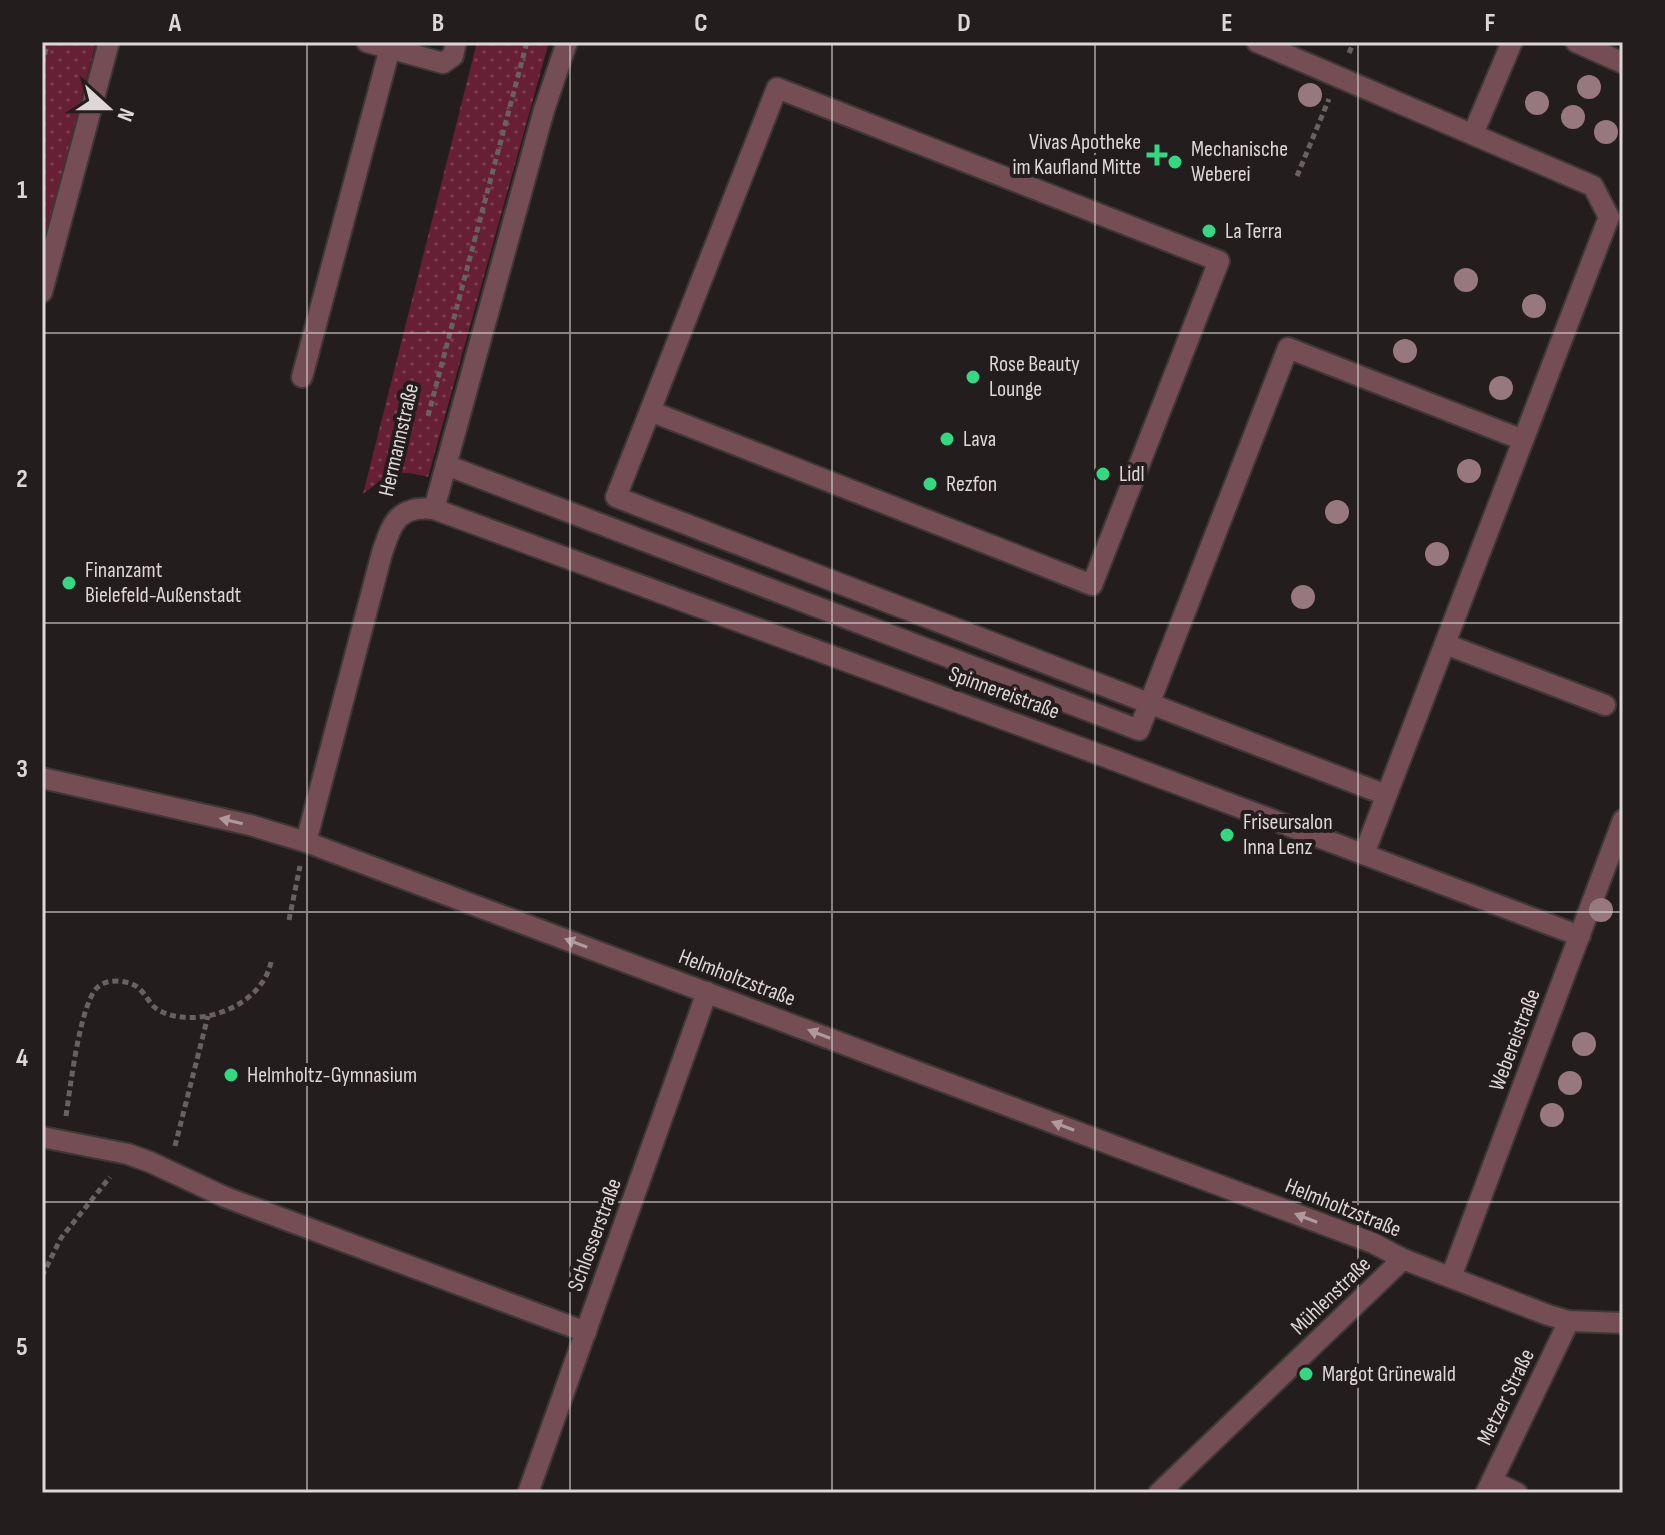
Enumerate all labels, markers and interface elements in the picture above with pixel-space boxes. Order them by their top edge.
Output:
text: A [168,8,182,39]
text: B [432,8,444,39]
text: C [694,8,708,39]
text: D [957,8,971,39]
text: E [1221,8,1233,39]
text: F [1485,8,1496,39]
north arrow [68,68,148,148]
text: N [111,104,140,125]
place label: Vivas Apotheke im Kaufland Mitte [1012,129,1141,181]
place label: Mechanische Weberei [1191,136,1288,188]
marker: Vivas Apotheke im Kaufland Mitte [1148,146,1166,164]
marker: Mechanische Weberei [1166,153,1184,171]
text: 1 [17,175,27,206]
place label: La Terra [1225,218,1282,245]
marker: La Terra [1200,222,1218,240]
place label: Rose Beauty Lounge [989,351,1080,403]
marker: Rose Beauty Lounge [964,368,982,386]
street label: Hermannstraße [373,381,425,499]
place label: Lava [963,426,996,453]
marker: Lava [938,430,956,448]
place label: Lidl [1119,461,1145,488]
text: 2 [16,464,28,495]
marker: Lidl [1094,465,1112,483]
place label: Rezfon [946,471,997,498]
marker: Rezfon [921,475,939,493]
place label: Finanzamt Bielefeld-Außenstadt [85,557,242,609]
marker: Finanzamt Bielefeld-Außenstadt [60,574,78,592]
street label: Spinnereistraße [945,660,1063,726]
text: 3 [16,754,28,785]
place label: Friseursalon Inna Lenz [1243,809,1333,861]
one-way arrow [219,814,244,827]
marker: Friseursalon Inna Lenz [1218,826,1236,844]
one-way arrow [564,936,588,949]
street label: Helmholtzstraße [675,943,799,1013]
street label: Webereistraße [1483,985,1547,1095]
one-way arrow [807,1028,831,1040]
text: 4 [16,1043,28,1074]
place label: Helmholtz-Gymnasium [247,1062,417,1089]
marker: Helmholtz-Gymnasium [222,1066,240,1084]
one-way arrow [1051,1119,1075,1132]
street label: Helmholtzstraße [1281,1172,1405,1244]
street label: Schlosserstraße [562,1175,628,1295]
one-way arrow [1294,1211,1318,1224]
street label: Mühlenstraße [1285,1251,1377,1341]
text: 5 [16,1332,28,1363]
street label: Metzer Straße [1471,1345,1541,1449]
place label: Margot Grünewald [1322,1361,1456,1388]
marker: Margot Grünewald [1297,1365,1315,1383]

